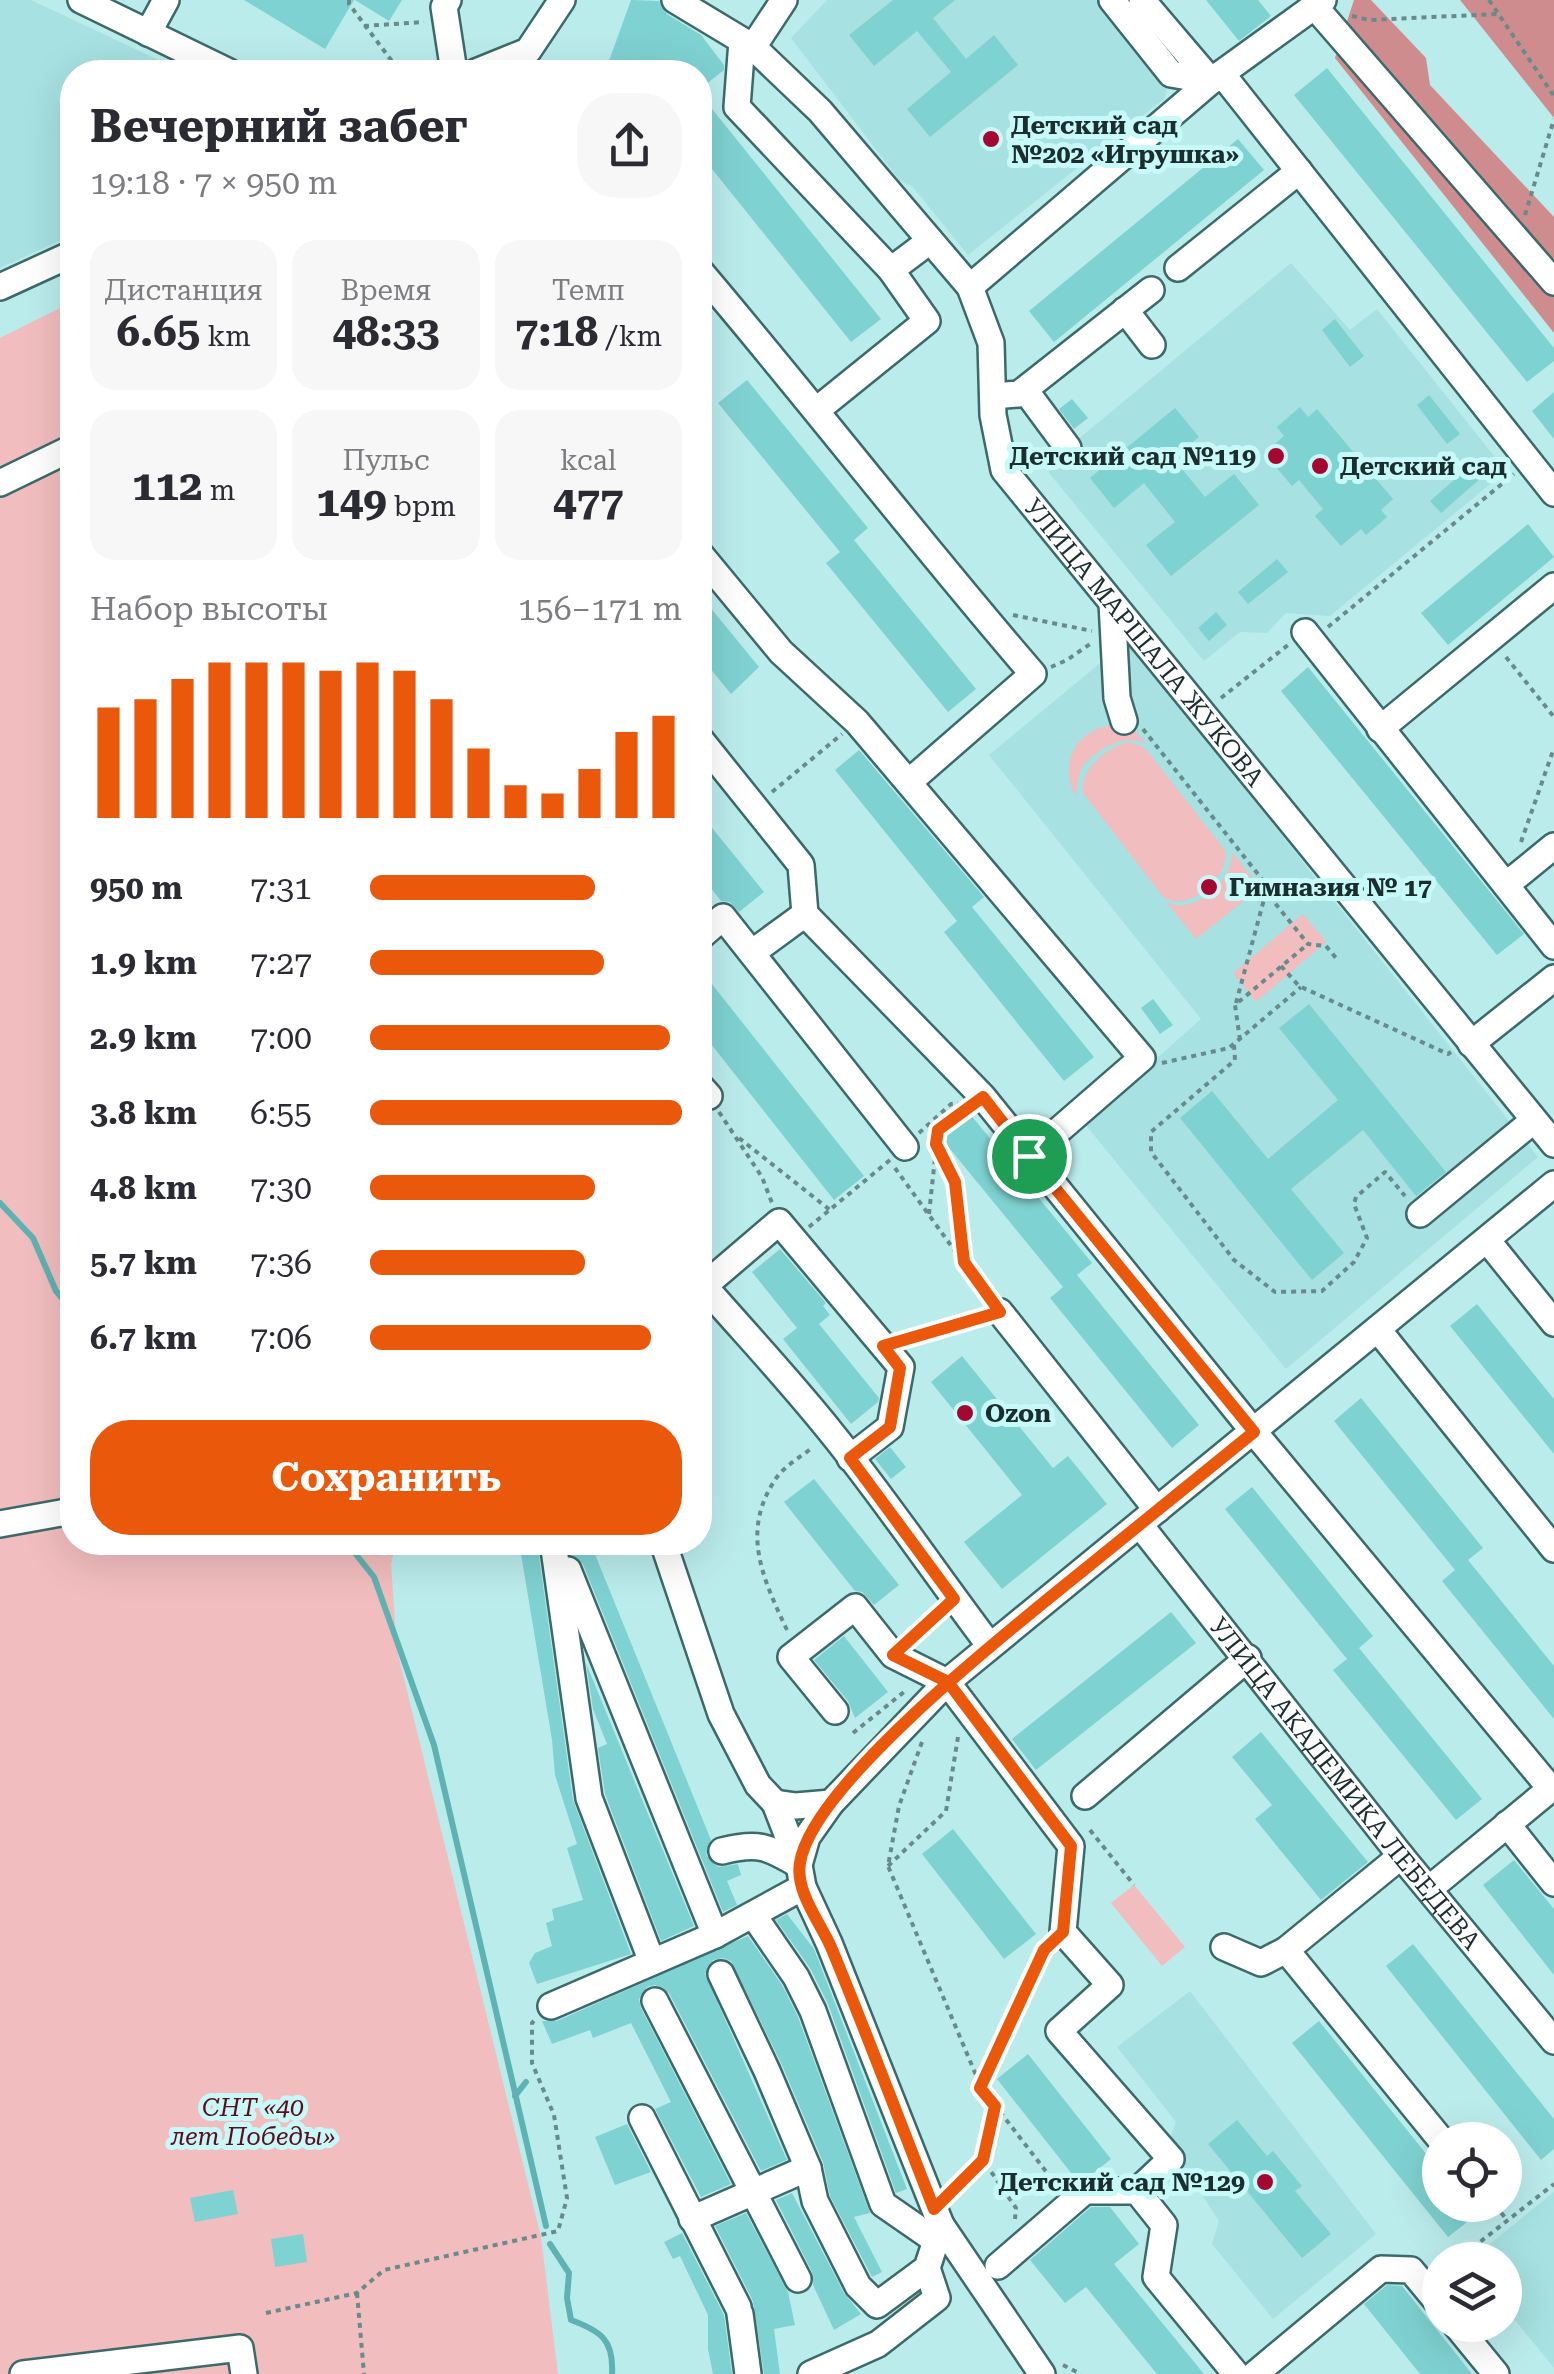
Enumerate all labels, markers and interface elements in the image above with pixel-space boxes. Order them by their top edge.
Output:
button: share [577,93,682,198]
text: Вечерний забег [90,100,468,153]
place label: Детский сад №202 «Игрушка» [1011,111,1239,169]
marker: Детский сад №202 «Игрушка» [980,128,1002,150]
text: 19:18 · 7 × 950 m [90,164,337,202]
text: Дистанция [104,274,263,307]
text: Время [340,274,432,307]
text: Темп [552,274,625,307]
text: 6.65 [117,307,200,356]
text: 48:33 [332,307,440,356]
text: 7:18 [515,307,598,356]
text: km [200,320,251,353]
text: /km [598,320,662,353]
place label: Детский сад №119 [1010,442,1256,471]
text: Пульс [342,444,430,477]
text: kcal [560,444,617,477]
marker: Детский сад №119 [1265,445,1287,467]
place label: Детский сад [1340,452,1507,481]
marker: Детский сад [1309,455,1331,477]
text: 112 [132,461,203,510]
text: m [203,474,235,507]
text: 149 [316,477,387,526]
text: 477 [553,477,624,526]
text: bpm [387,490,456,523]
street label: УЛИЦА МАРШАЛА ЖУКОВА [1019,492,1271,792]
text: Набор высоты [90,590,328,628]
text: 156–171 m [518,590,682,628]
text: 950 m [90,869,183,907]
text: 7:31 [250,869,312,907]
place label: Гимназия № 17 [1229,873,1432,902]
marker: Гимназия № 17 [1198,876,1220,898]
text: 1.9 km [90,944,197,982]
text: 7:27 [250,944,312,982]
text: 2.9 km [90,1019,197,1057]
text: 7:00 [250,1019,312,1057]
text: 3.8 km [90,1094,197,1132]
text: 6:55 [250,1094,312,1132]
pin [987,1114,1072,1199]
icon: arrive [1002,1129,1057,1184]
text: 4.8 km [90,1169,197,1207]
text: 7:30 [250,1169,312,1207]
text: 5.7 km [90,1244,197,1282]
text: 7:36 [250,1244,312,1282]
text: 6.7 km [90,1319,197,1357]
text: 7:06 [250,1319,312,1357]
place label: Ozon [985,1399,1051,1428]
marker: Ozon [954,1402,976,1424]
button: Сохранить [90,1420,682,1535]
street label: УЛИЦА АКАДЕМИКА ЛЕБЕДЕВА [1204,1612,1487,1956]
park label: СНТ «40 лет Победы» [170,2093,335,2151]
map controls [1422,2122,1522,2342]
button: locate [1422,2122,1522,2222]
place label: Детский сад №129 [999,2168,1245,2197]
marker: Детский сад №129 [1254,2171,1276,2193]
button: layers [1422,2242,1522,2342]

